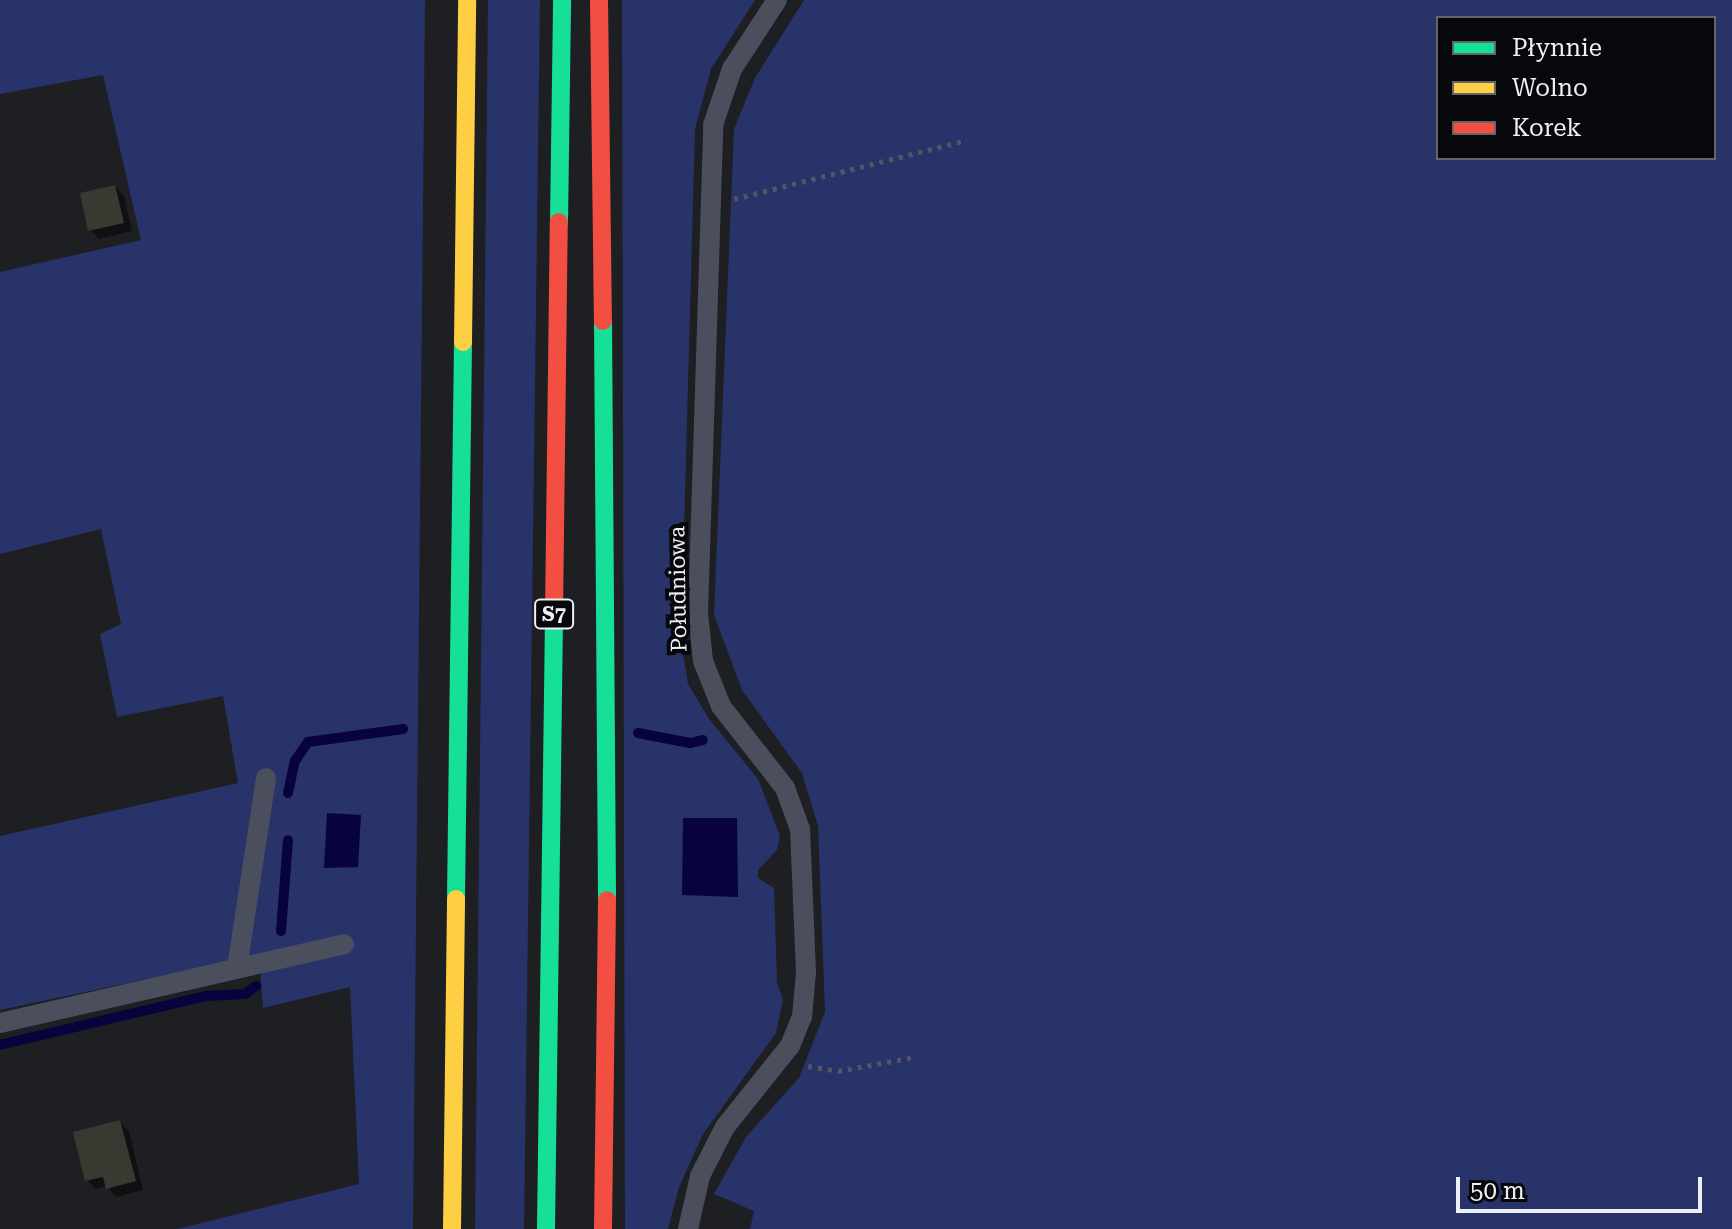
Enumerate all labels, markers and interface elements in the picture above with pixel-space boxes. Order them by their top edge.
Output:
legend [1436,16,1716,160]
text: Płynnie [1512,34,1602,62]
text: Wolno [1512,74,1588,102]
text: Korek [1512,114,1582,142]
street label: Południowa [664,526,692,652]
road number: S7 [534,598,574,630]
scale bar [1460,1161,1706,1211]
text: 50 m [1470,1177,1525,1205]

